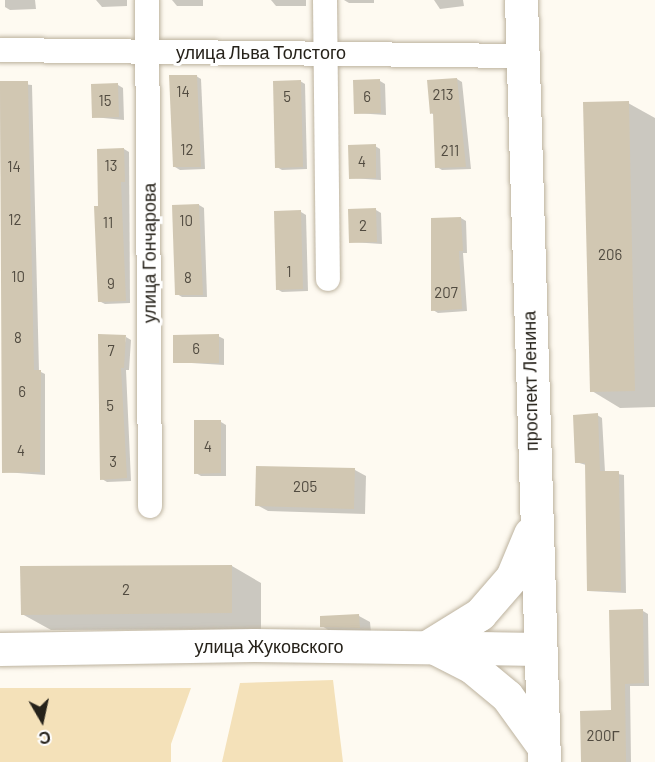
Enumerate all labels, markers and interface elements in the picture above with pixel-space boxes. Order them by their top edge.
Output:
street label: улица Льва Толстого [176,41,346,63]
house number: 14 [176,83,190,101]
house number: 213 [433,86,453,104]
house number: 5 [283,88,291,106]
house number: 6 [363,88,371,106]
house number: 15 [99,92,111,110]
house number: 12 [180,141,194,159]
house number: 211 [441,142,459,160]
house number: 4 [358,153,366,171]
house number: 13 [105,157,117,175]
house number: 14 [7,158,21,176]
street label: улица Гончарова [138,183,160,323]
house number: 12 [8,211,22,229]
house number: 10 [179,212,193,230]
house number: 11 [103,214,113,232]
house number: 2 [359,217,367,235]
house number: 206 [598,246,622,264]
house number: 1 [286,263,292,281]
house number: 10 [11,268,25,286]
house number: 8 [184,269,192,287]
house number: 9 [107,275,115,293]
house number: 207 [434,284,458,302]
street label: проспект Ленина [518,311,542,451]
house number: 8 [14,329,22,347]
house number: 6 [192,340,200,358]
house number: 7 [107,342,115,360]
house number: 6 [18,383,26,401]
house number: 5 [106,397,114,415]
house number: 4 [204,438,212,456]
house number: 4 [17,442,25,460]
house number: 3 [109,453,117,471]
house number: 205 [293,478,317,496]
house number: 2 [122,581,130,599]
street label: улица Жуковского [194,635,344,657]
north arrow [12,690,72,750]
house number: 200Г [586,727,620,745]
text: С [38,728,52,749]

